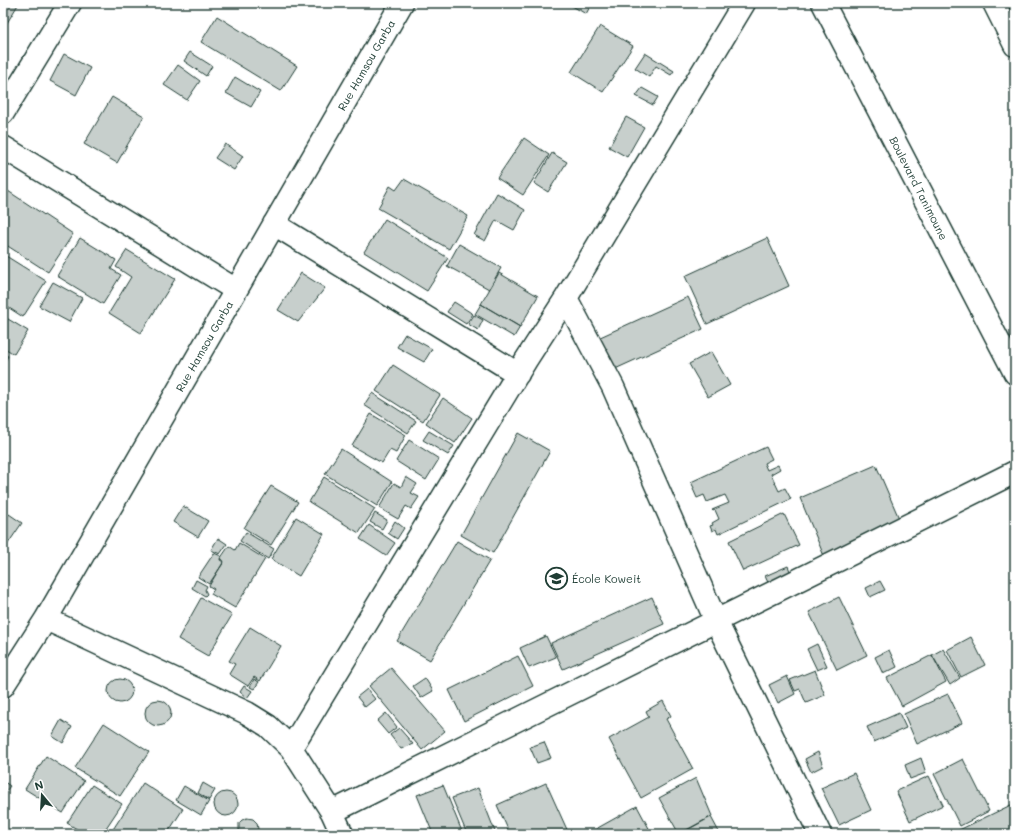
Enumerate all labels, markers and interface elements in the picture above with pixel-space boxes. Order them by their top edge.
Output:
street label: Rue Hamsou Garba [334,17,398,113]
street label: Boulevard Tanimoune [886,134,952,242]
street label: Rue Hamsou Garba [172,298,236,394]
school or university icon: École Koweit [544,565,570,591]
place label: École Koweit [572,571,641,586]
north arrow [22,775,62,815]
text: N [32,777,45,793]

